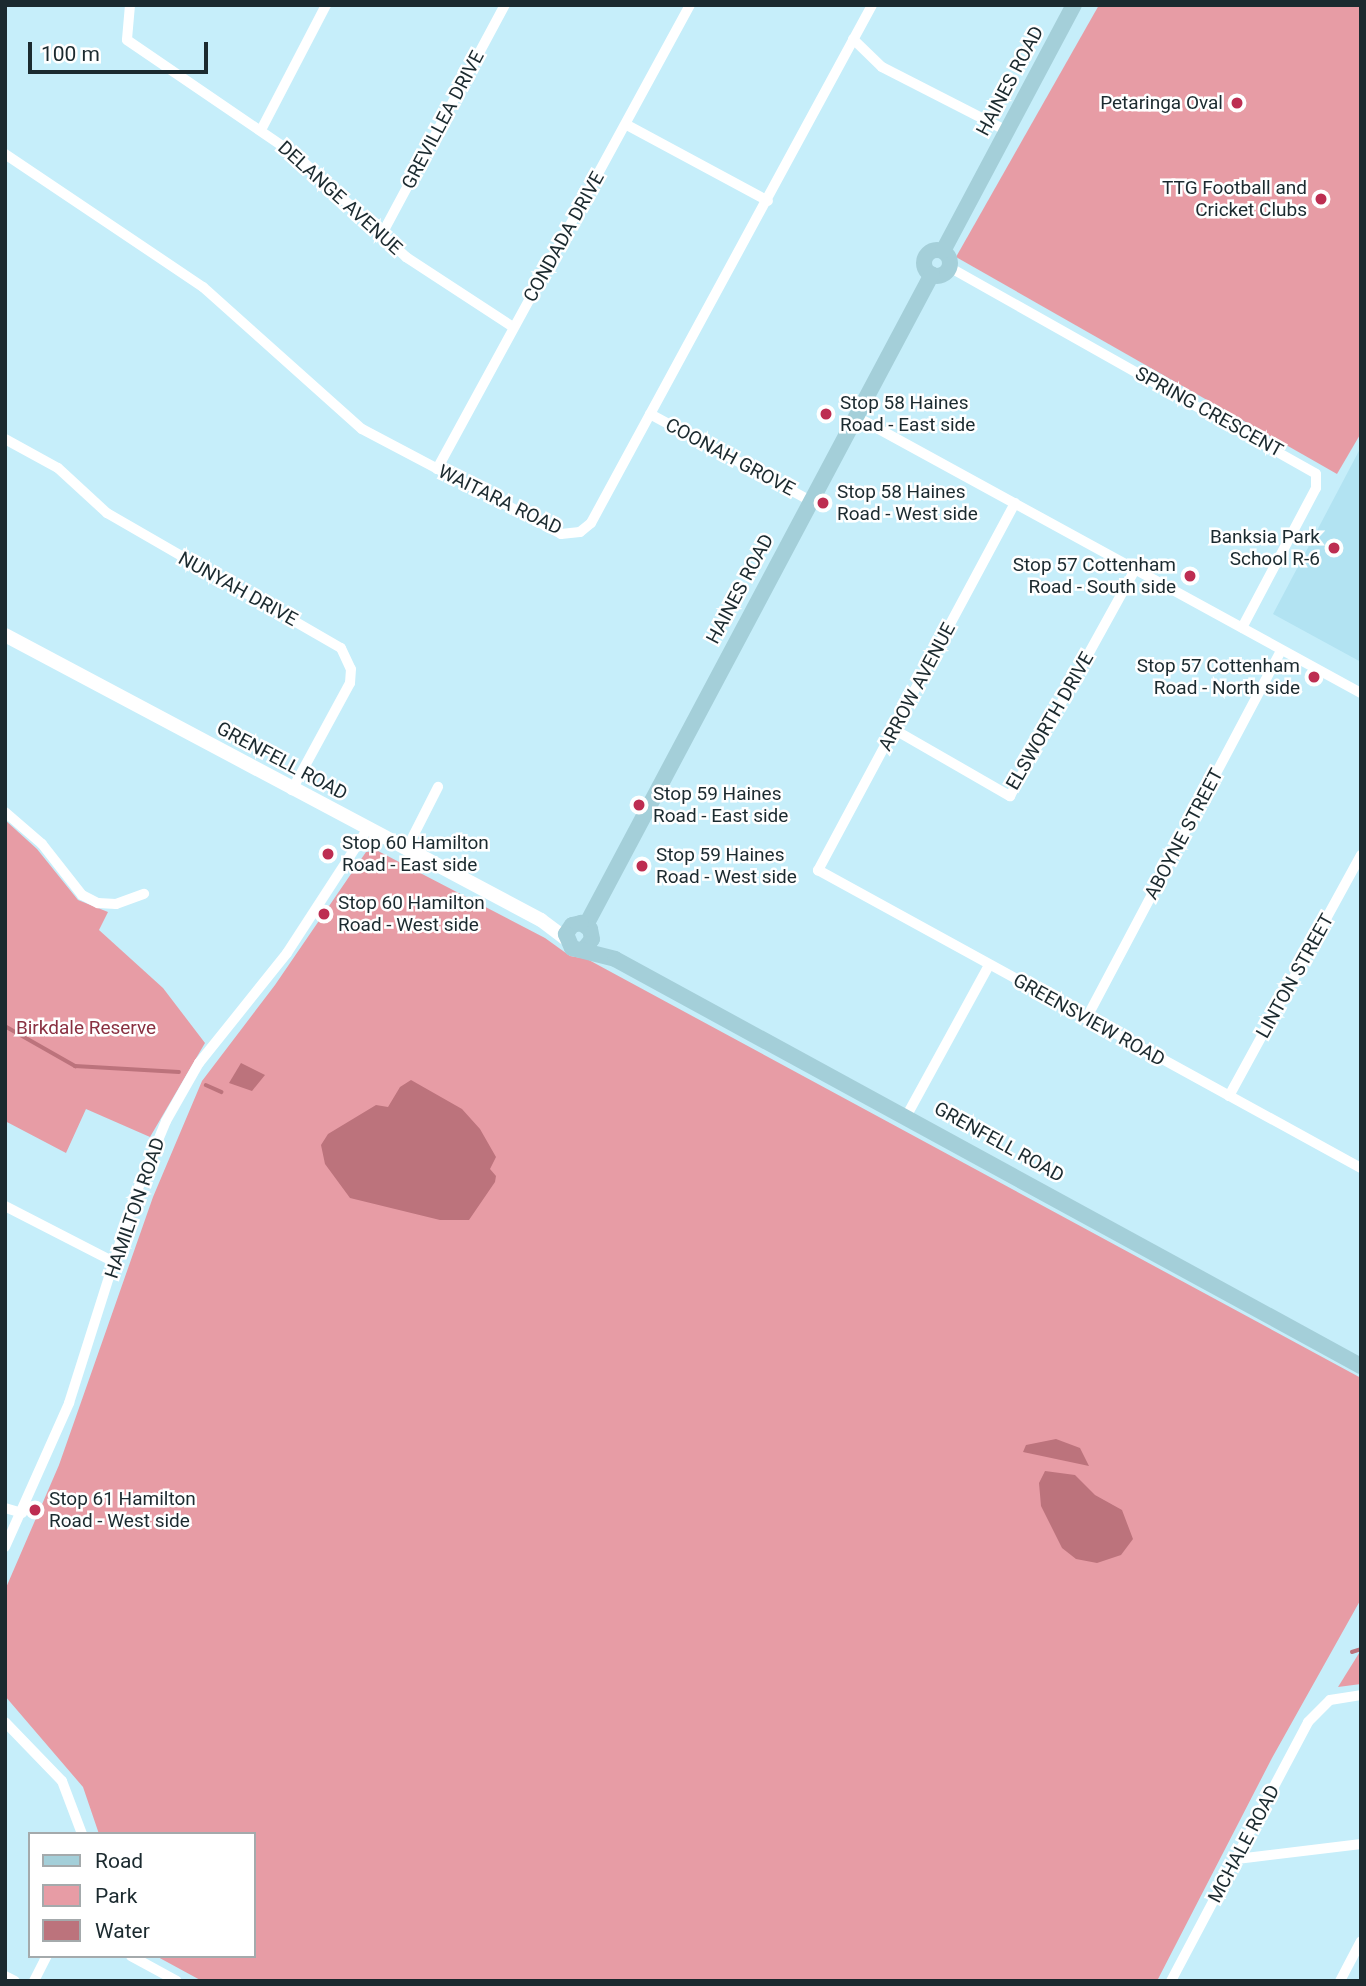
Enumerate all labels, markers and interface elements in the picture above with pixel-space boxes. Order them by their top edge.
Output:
street label: HAINES ROAD [972,22,1048,140]
scale bar [32,28,212,72]
text: 100 m [41,42,100,66]
street label: GREVILLEA DRIVE [397,47,489,193]
place label: Petaringa Oval [1100,92,1223,114]
marker: Petaringa Oval [1229,95,1245,111]
street label: DELANGE AVENUE [273,136,407,260]
street label: CONDADA DRIVE [519,168,609,306]
place label: TTG Football and Cricket Clubs [1162,177,1307,221]
marker: TTG Football and Cricket Clubs [1313,191,1329,207]
street label: SPRING CRESCENT [1131,362,1287,462]
place label: Stop 58 Haines Road - East side [840,392,975,436]
marker: Stop 58 Haines Road - East side [818,406,834,422]
street label: COONAH GROVE [661,413,799,501]
street label: WAITARA ROAD [434,460,566,540]
place label: Stop 58 Haines Road - West side [837,481,978,525]
marker: Stop 58 Haines Road - West side [815,495,831,511]
place label: Banksia Park School R-6 [1210,526,1320,570]
street label: HAINES ROAD [702,530,778,648]
marker: Banksia Park School R-6 [1326,540,1342,556]
street label: NUNYAH DRIVE [174,547,302,631]
place label: Stop 57 Cottenham Road - South side [1013,554,1176,598]
marker: Stop 57 Cottenham Road - South side [1182,568,1198,584]
street label: ARROW AVENUE [874,619,960,755]
street label: ELSWORTH DRIVE [1001,648,1099,794]
place label: Stop 57 Cottenham Road - North side [1137,655,1300,699]
marker: Stop 57 Cottenham Road - North side [1306,669,1322,685]
street label: GRENFELL ROAD [213,717,351,805]
street label: ABOYNE STREET [1140,765,1228,903]
place label: Stop 59 Haines Road - East side [653,783,788,827]
marker: Stop 59 Haines Road - East side [631,797,647,813]
place label: Stop 60 Hamilton Road - East side [342,832,489,876]
place label: Stop 59 Haines Road - West side [656,844,797,888]
marker: Stop 60 Hamilton Road - East side [320,846,336,862]
marker: Stop 59 Haines Road - West side [634,858,650,874]
place label: Stop 60 Hamilton Road - West side [338,892,485,936]
marker: Stop 60 Hamilton Road - West side [316,906,332,922]
street label: LINTON STREET [1251,910,1339,1042]
street label: GREENSVIEW ROAD [1009,969,1169,1071]
park label: Birkdale Reserve [16,1017,156,1039]
street label: GRENFELL ROAD [930,1097,1068,1187]
street label: HAMILTON ROAD [100,1135,170,1281]
place label: Stop 61 Hamilton Road - West side [49,1488,196,1532]
marker: Stop 61 Hamilton Road - West side [27,1502,43,1518]
street label: MCHALE ROAD [1203,1781,1285,1907]
legend [28,1832,256,1958]
text: Road [95,1849,143,1873]
text: Park [95,1884,137,1908]
text: Water [95,1919,150,1943]

